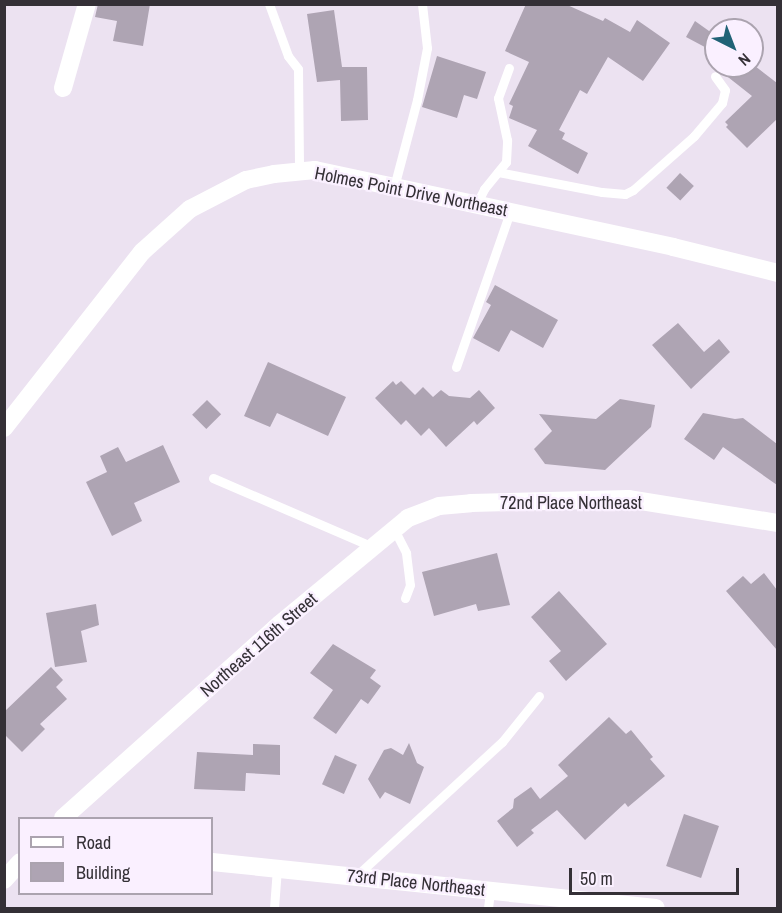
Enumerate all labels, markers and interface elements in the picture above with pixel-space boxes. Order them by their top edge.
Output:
north arrow [704,18,764,78]
text: N [734,49,756,71]
street label: Holmes Point Drive Northeast [313,163,509,221]
street label: 72nd Place Northeast [500,492,642,514]
street label: Northeast 116th Street [196,588,322,702]
legend [18,817,213,895]
text: Road [76,830,111,855]
scale bar [572,856,742,894]
text: Building [76,860,130,885]
street label: 73rd Place Northeast [346,865,486,901]
text: 50 m [580,866,613,891]

